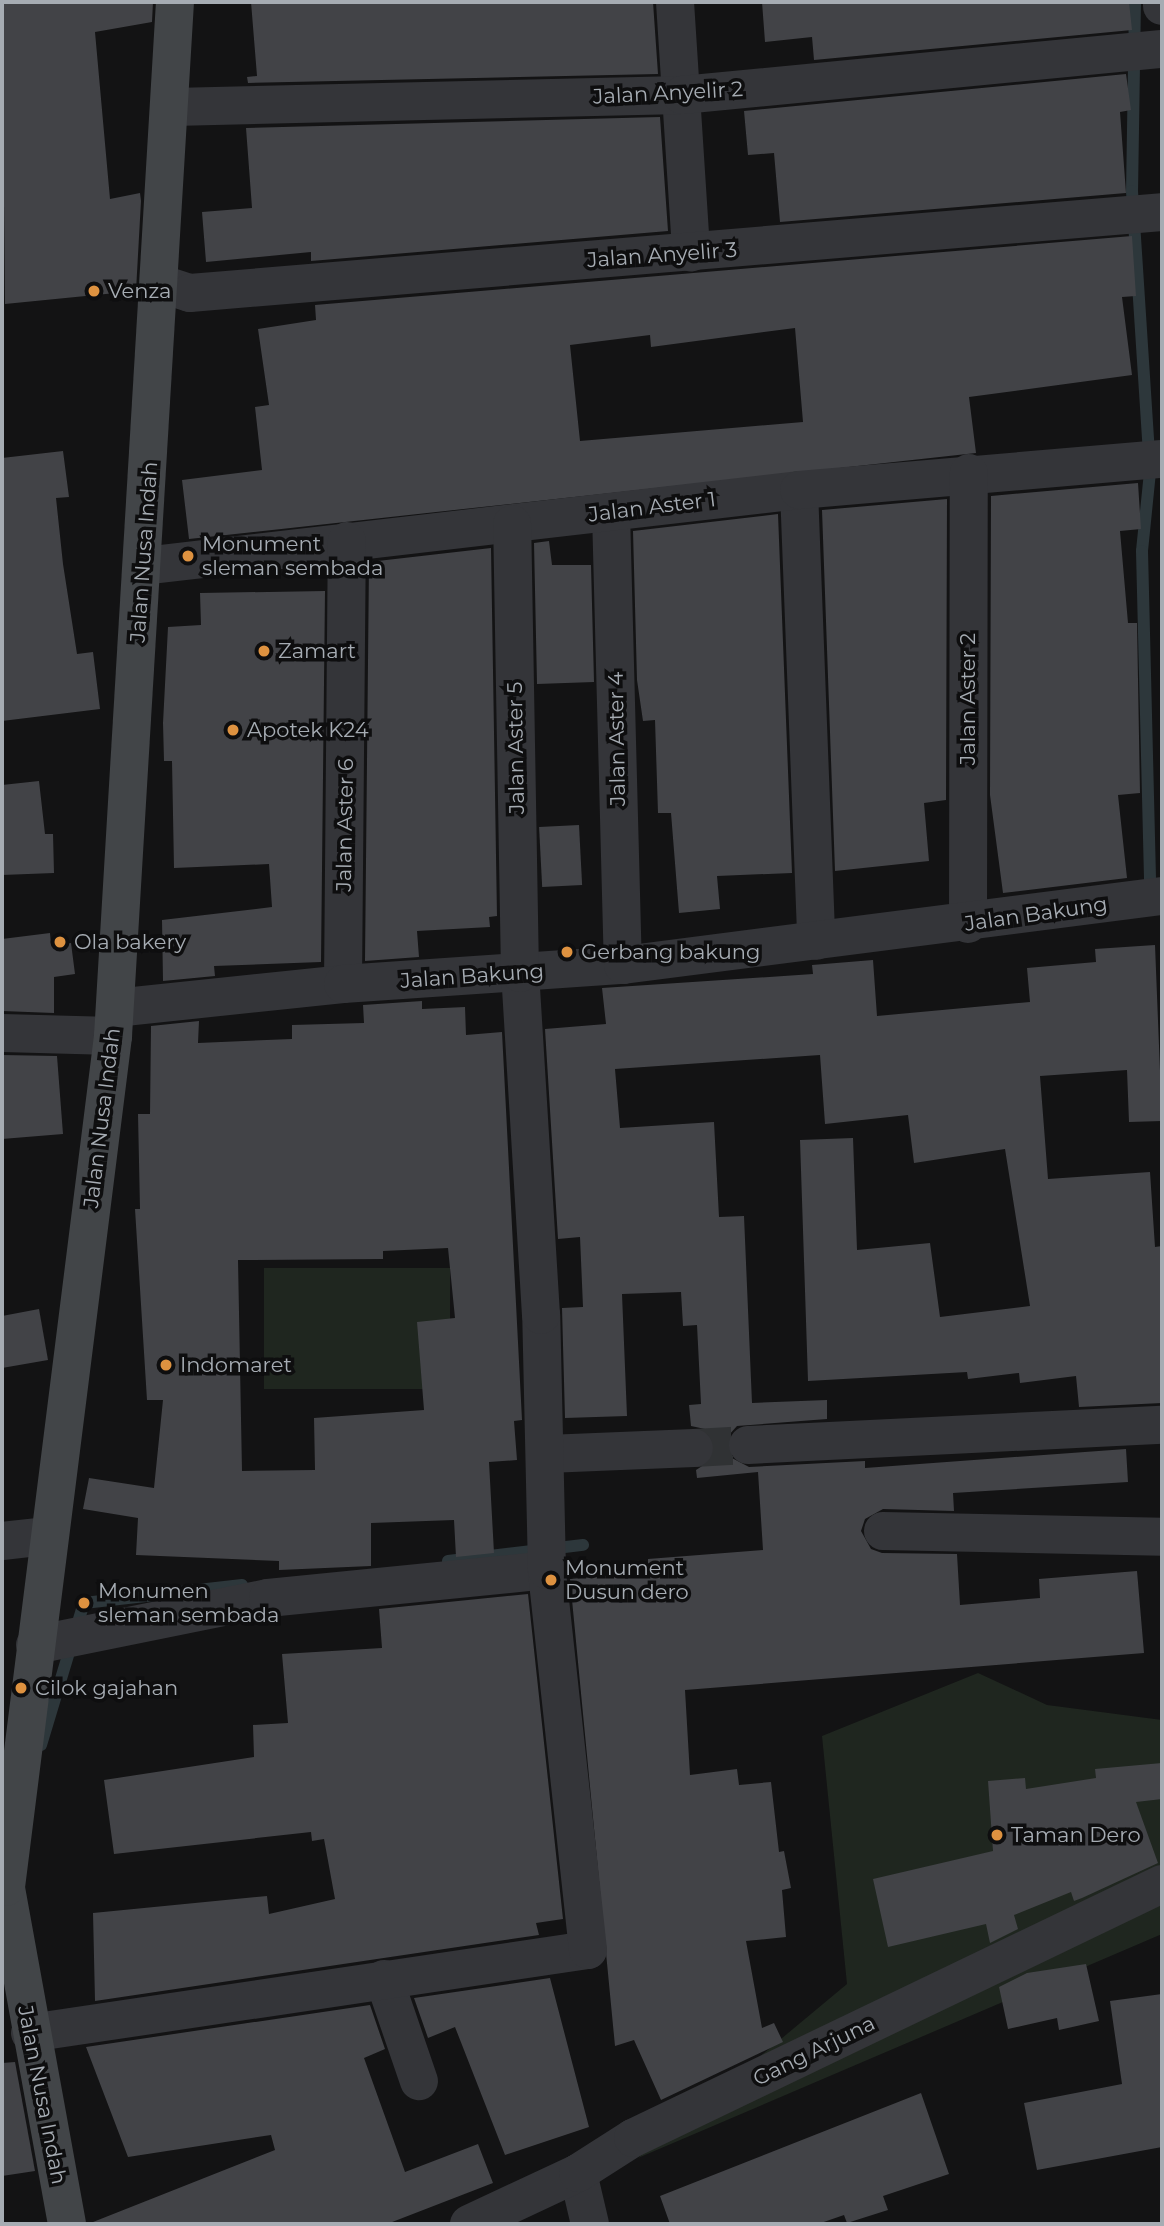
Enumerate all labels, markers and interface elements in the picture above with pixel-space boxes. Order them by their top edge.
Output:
street label: Jalan Anyelir 2 [592,76,744,110]
street label: Jalan Anyelir 3 [586,237,738,273]
place label: Venza [108,278,172,304]
marker: Venza [86,283,102,299]
street label: Jalan Nusa Indah [125,461,163,643]
street label: Jalan Aster 1 [587,487,717,527]
place label: Monument sleman sembada [202,531,383,581]
marker: Monument sleman sembada [180,548,196,564]
street label: Jalan Aster 2 [955,633,981,765]
place label: Zamart [278,638,356,664]
marker: Zamart [256,643,272,659]
street label: Jalan Aster 4 [603,672,631,806]
street label: Jalan Aster 5 [502,682,530,814]
place label: Apotek K24 [247,717,369,743]
marker: Apotek K24 [225,722,241,738]
street label: Jalan Aster 6 [331,758,359,892]
street label: Jalan Bakung [963,892,1109,936]
place label: Ola bakery [74,929,186,955]
marker: Ola bakery [52,934,68,950]
place label: Gerbang bakung [581,939,760,965]
marker: Gerbang bakung [559,944,575,960]
street label: Jalan Bakung [399,958,545,994]
street label: Jalan Nusa Indah [78,1026,126,1210]
place label: Indomaret [180,1352,292,1378]
marker: Indomaret [158,1357,174,1373]
place label: Monument Dusun dero [565,1555,689,1605]
marker: Monument Dusun dero [543,1572,559,1588]
place label: Monumen sleman sembada [98,1578,279,1628]
marker: Monumen sleman sembada [76,1595,92,1611]
place label: Cilok gajahan [35,1675,178,1701]
marker: Cilok gajahan [13,1680,29,1696]
place label: Taman Dero [1011,1822,1141,1848]
marker: Taman Dero [989,1827,1005,1843]
street label: Jalan Nusa Indah [12,2004,72,2186]
street label: Gang Arjuna [749,2011,879,2091]

